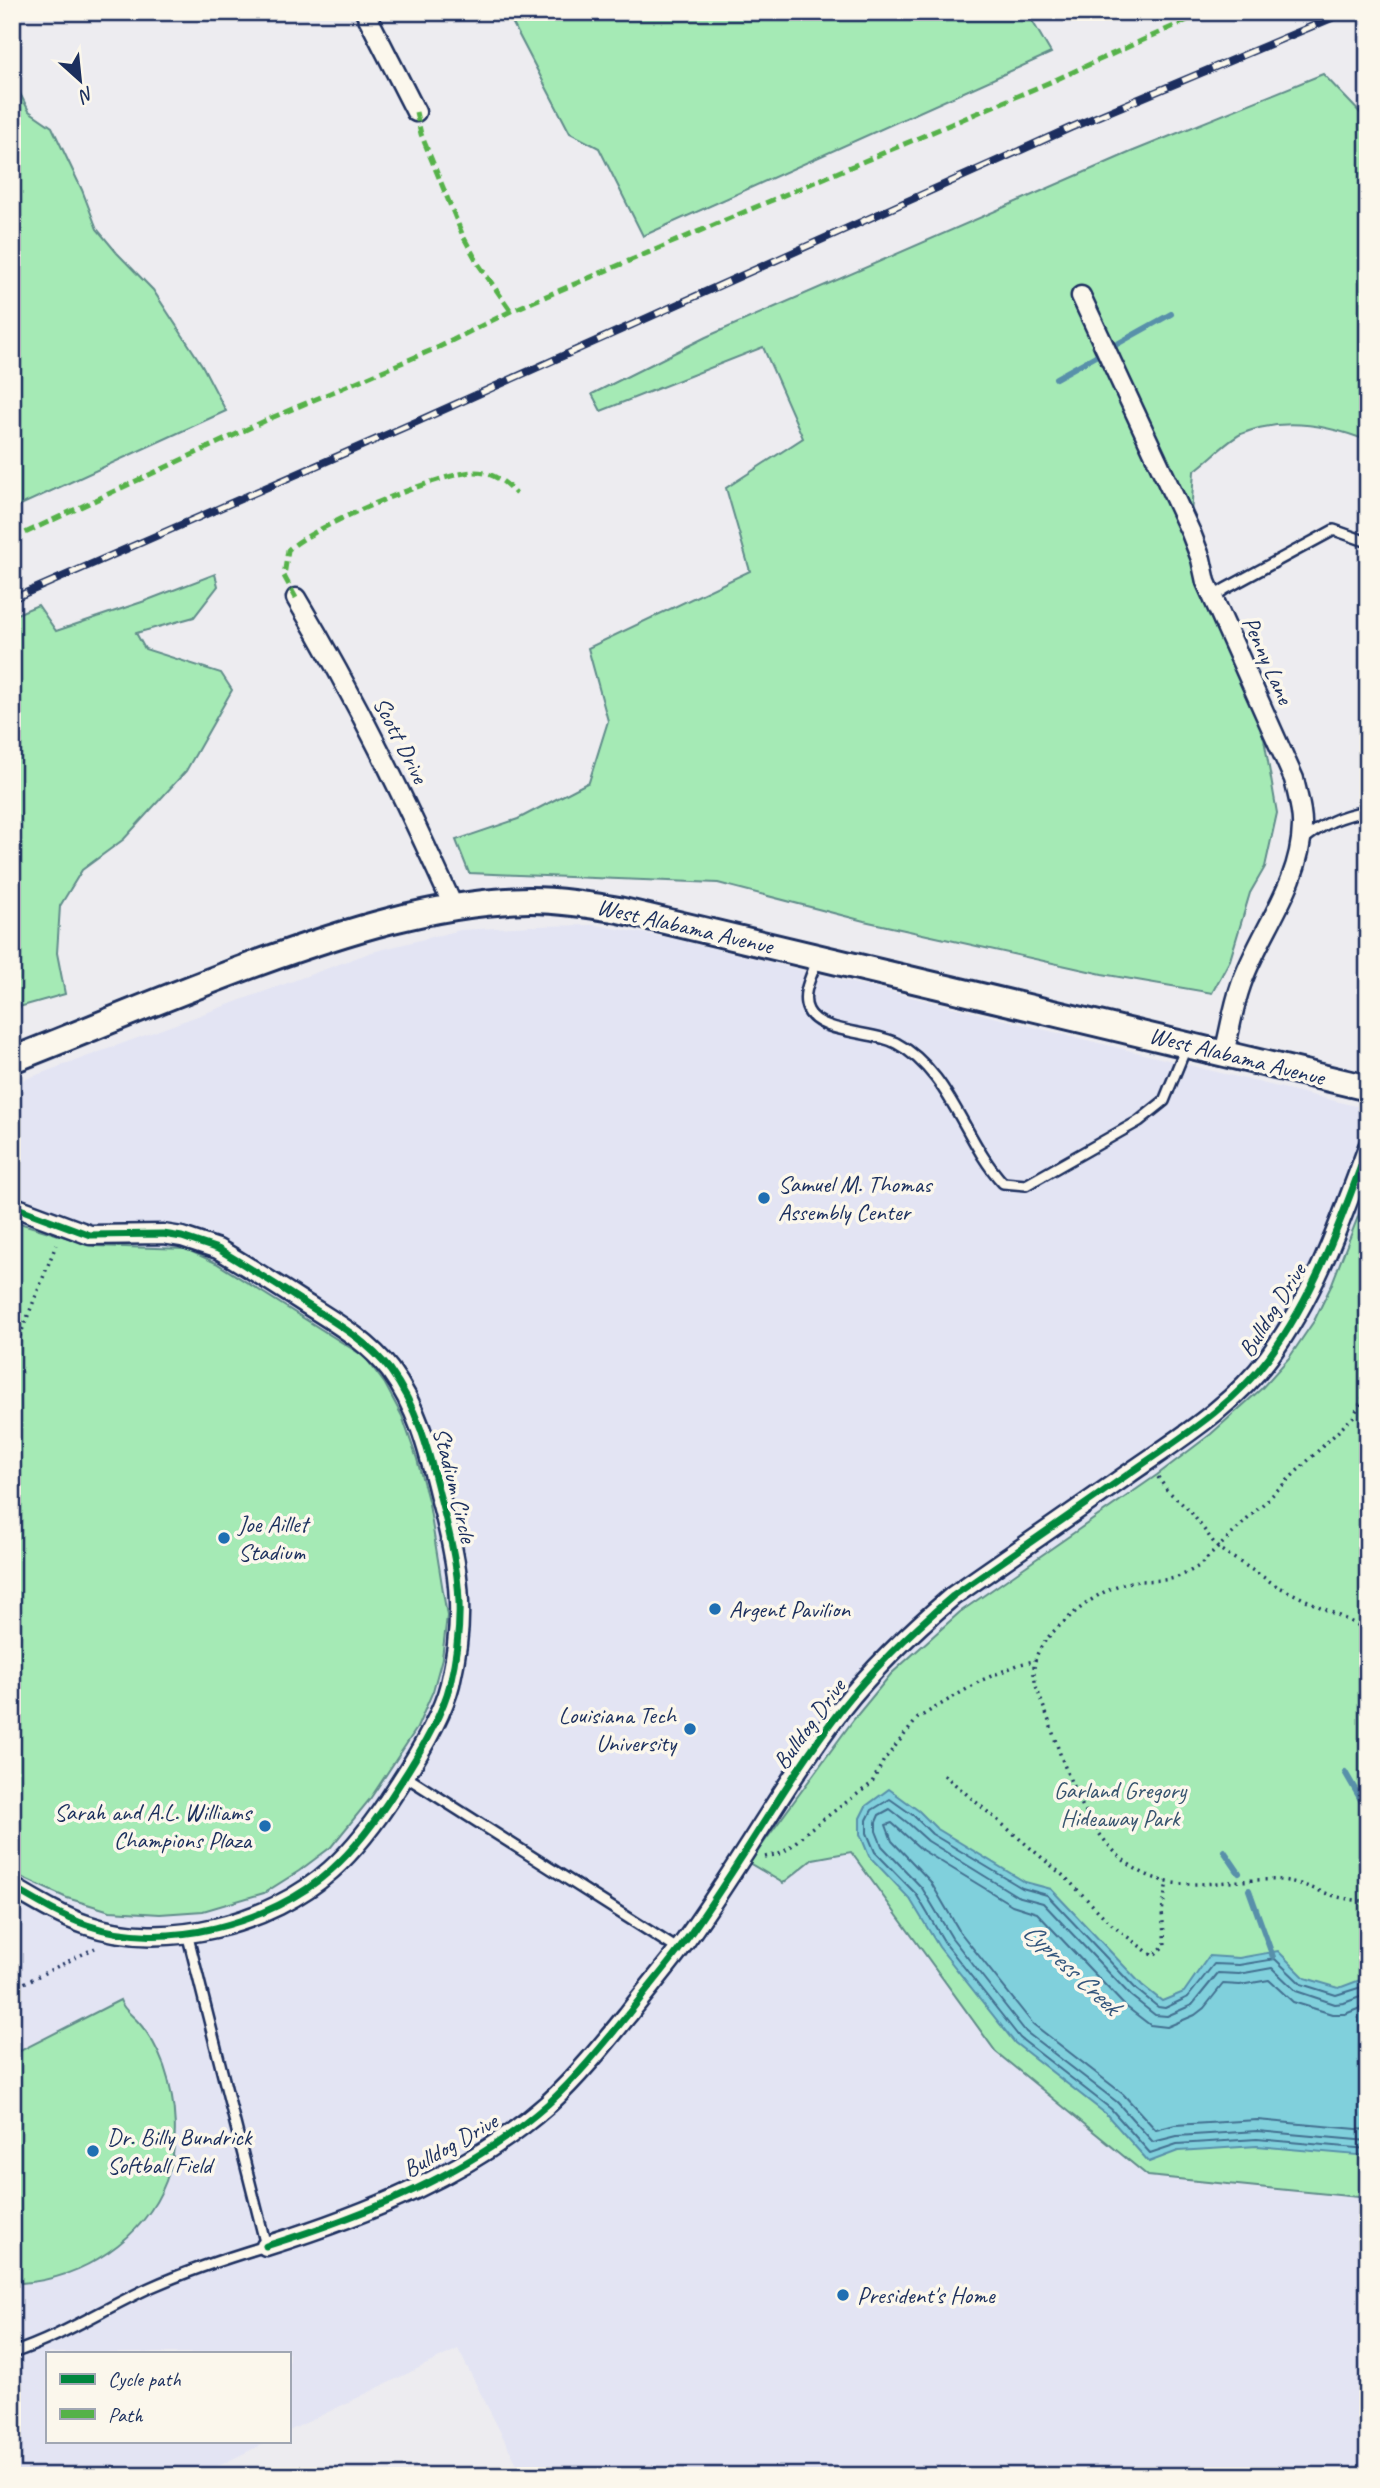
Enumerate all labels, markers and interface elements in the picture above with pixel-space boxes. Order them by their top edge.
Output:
north arrow [46,46,116,116]
text: N [74,81,98,109]
street label: Penny Lane [1235,612,1301,710]
street label: Scott Drive [367,692,436,790]
street label: West Alabama Avenue [594,891,778,961]
street label: West Alabama Avenue [1146,1020,1330,1093]
place label: Samuel M. Thomas Assembly Center [778,1169,933,1227]
marker: Samuel M. Thomas Assembly Center [756,1190,772,1206]
street label: Bulldog Drive [1232,1256,1314,1362]
street label: Stadium Circle [426,1424,484,1548]
place label: Joe Aillet Stadium [237,1509,311,1567]
marker: Joe Aillet Stadium [216,1530,232,1546]
place label: Argent Pavilion [729,1594,851,1624]
marker: Argent Pavilion [707,1601,723,1617]
street label: Bulldog Drive [766,1671,853,1775]
place label: Louisiana Tech University [558,1700,678,1758]
marker: Louisiana Tech University [682,1721,698,1737]
park label: Garland Gregory Hideaway Park [1054,1775,1188,1833]
place label: Sarah and A.L. Williams Champions Plaza [54,1797,254,1855]
marker: Sarah and A.L. Williams Champions Plaza [257,1818,273,1834]
water label: Cypress Creek [1016,1915,1130,2025]
street label: Bulldog Drive [397,2105,505,2184]
place label: Dr. Billy Bundrick Softball Field [107,2122,254,2180]
marker: Dr. Billy Bundrick Softball Field [85,2143,101,2159]
place label: President's Home [857,2280,997,2310]
marker: President's Home [835,2287,851,2303]
legend [46,2352,290,2442]
text: Cycle path [108,2366,181,2392]
text: Path [108,2402,144,2428]

